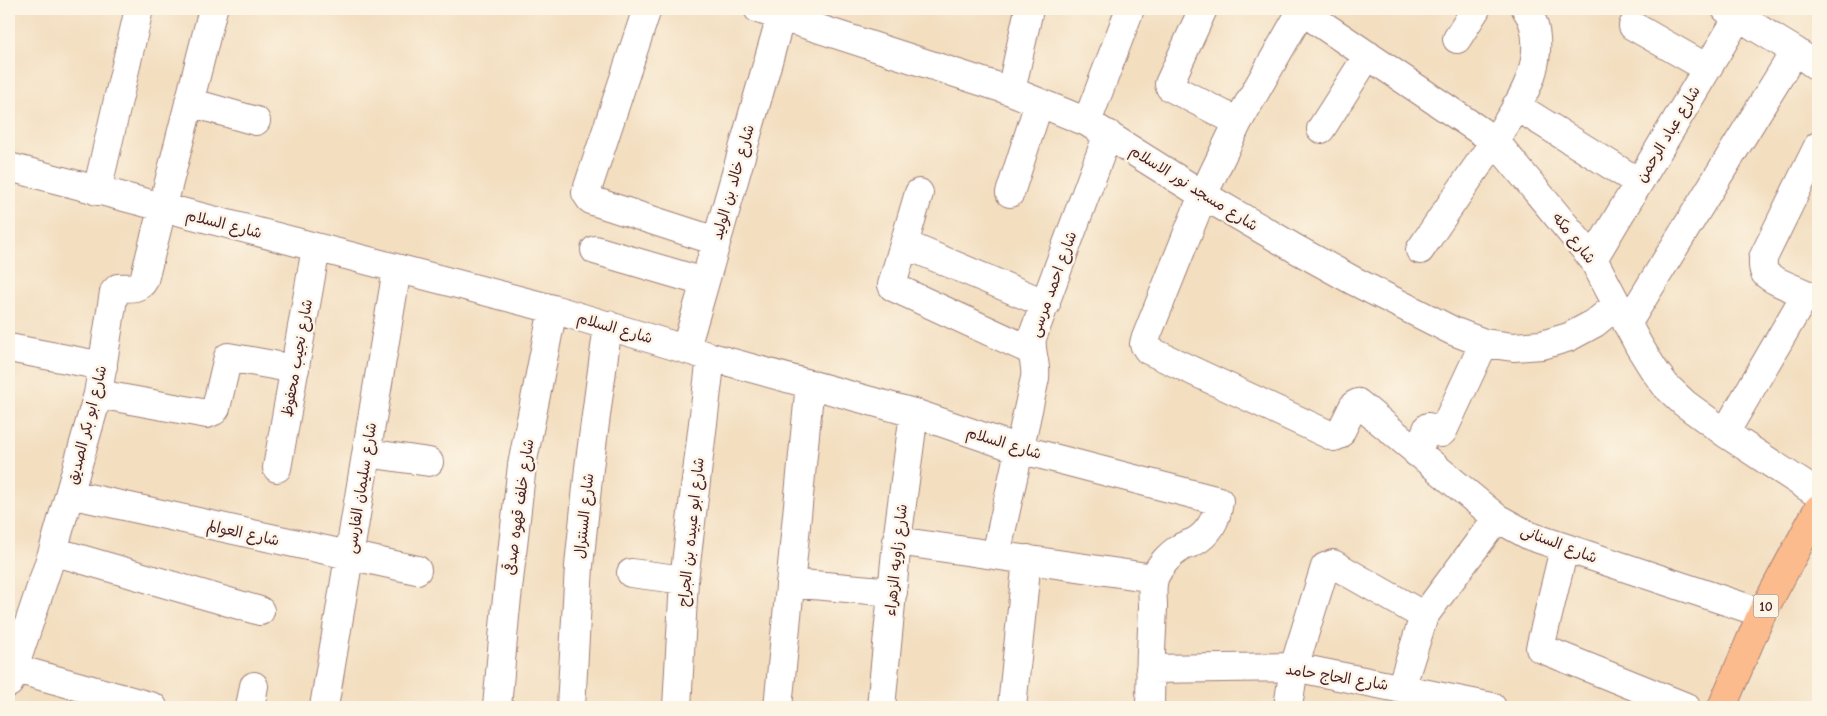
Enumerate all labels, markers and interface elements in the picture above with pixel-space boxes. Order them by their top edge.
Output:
street label: شارع عباد الرحمن [1632,83,1705,186]
street label: شارع خالد بن الوليد [708,122,759,242]
street label: شارع مسجد نور الاسلام [1126,141,1261,236]
street label: شارع السلام [184,206,264,244]
street label: شارع مكه [1548,209,1599,268]
street label: شارع احمد مرسى [1026,229,1081,340]
street label: شارع نجيب محفوظ [278,298,317,418]
street label: شارع السلام [575,309,655,349]
street label: شارع ابو بكر الصديق [64,364,111,487]
street label: شارع سليمان الفارسى [342,421,381,555]
street label: شارع السلام [964,423,1044,465]
street label: شارع خلف قهوه صدقى [499,437,538,576]
street label: شارع ابو عبيده بن الجراح [674,456,709,608]
street label: شارع السنترال [571,472,598,560]
street label: شارع زاويه الزهراء [881,503,912,617]
street label: شارع العوالم [205,517,281,551]
street label: شارع السنانى [1518,521,1600,568]
road number: 10 [1754,594,1778,618]
street label: شارع الحاج حامد [1284,660,1390,695]

